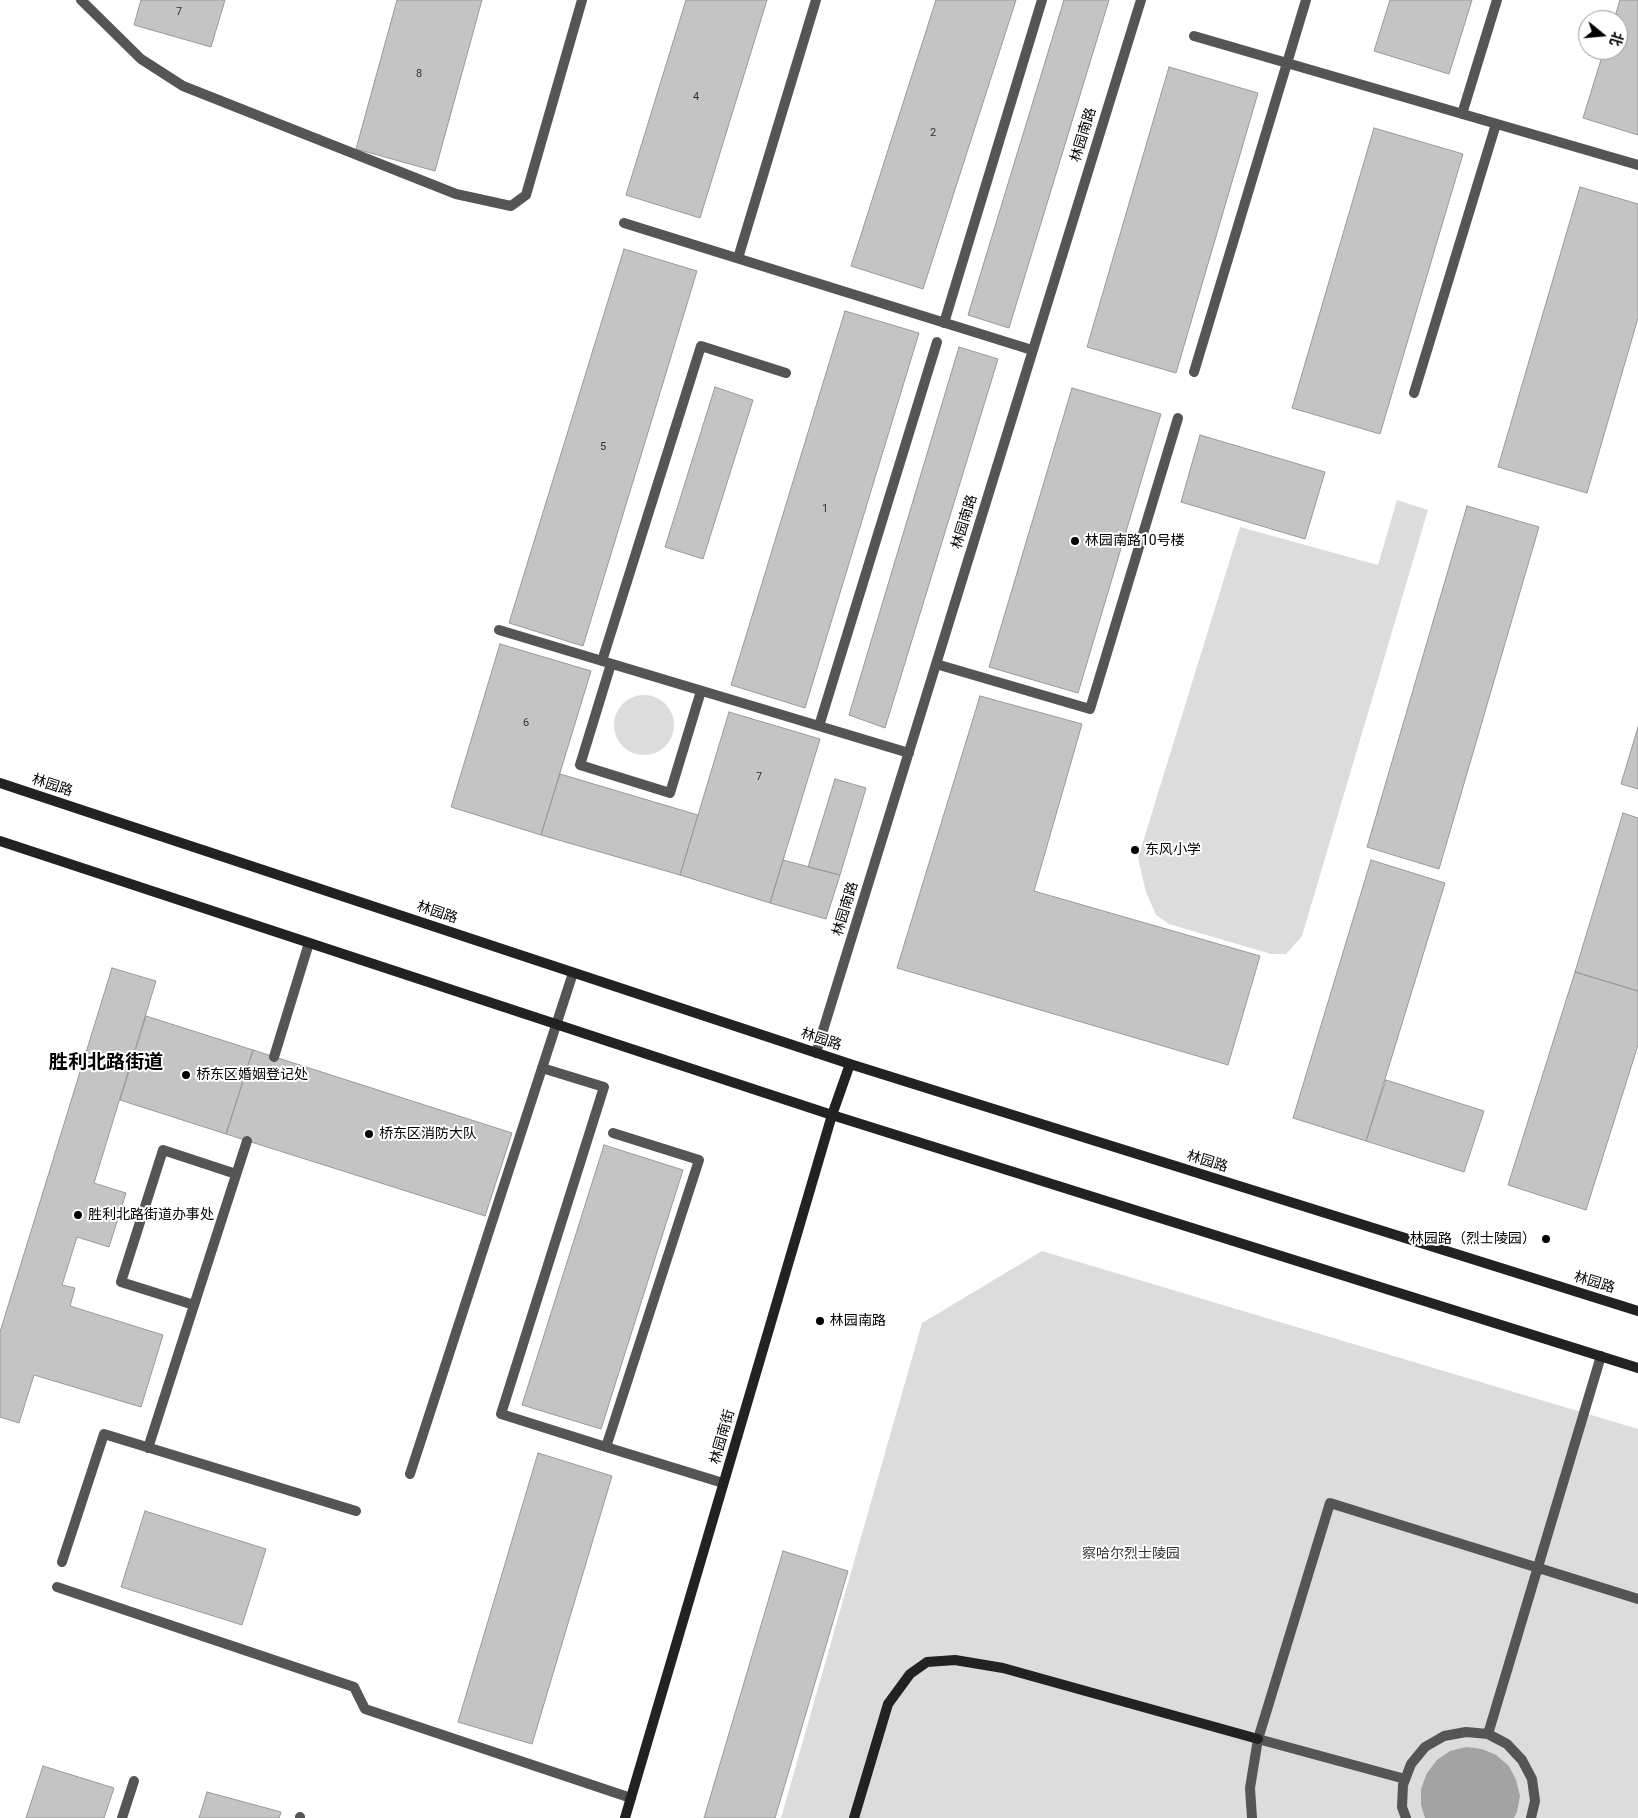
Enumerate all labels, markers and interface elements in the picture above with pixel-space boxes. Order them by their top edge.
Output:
house number: 7 [176,5,182,19]
north arrow [1578,10,1628,60]
text: 北 [1607,30,1626,48]
house number: 8 [416,67,422,81]
house number: 4 [693,90,699,104]
street label: 林园南路 [1068,106,1100,164]
house number: 2 [930,126,936,140]
house number: 5 [600,440,606,454]
street label: 林园南路 [949,493,981,551]
house number: 1 [822,502,828,516]
place label: 林园南路10号楼 [1085,533,1185,549]
marker: 林园南路10号楼 [1069,535,1081,547]
house number: 6 [523,716,529,730]
house number: 7 [756,770,762,784]
street label: 林园路 [29,772,75,800]
place label: 东风小学 [1145,842,1201,858]
marker: 东风小学 [1129,844,1141,856]
street label: 林园南路 [830,880,862,938]
street label: 林园路 [414,899,460,927]
street label: 林园路 [798,1026,844,1054]
district label: 胜利北路街道 [49,1052,163,1074]
place label: 桥东区婚姻登记处 [196,1067,308,1083]
marker: 桥东区婚姻登记处 [180,1069,192,1081]
place label: 桥东区消防大队 [379,1126,477,1142]
marker: 桥东区消防大队 [363,1128,375,1140]
street label: 林园路 [1184,1148,1230,1176]
place label: 胜利北路街道办事处 [88,1207,214,1223]
marker: 胜利北路街道办事处 [72,1209,84,1221]
place label: 林园路（烈士陵园） [1410,1231,1536,1247]
marker: 林园路（烈士陵园） [1540,1233,1552,1245]
street label: 林园路 [1571,1269,1617,1297]
place label: 林园南路 [830,1313,886,1329]
marker: 林园南路 [814,1315,826,1327]
street label: 林园南街 [707,1408,739,1466]
park label: 察哈尔烈士陵园 [1082,1546,1180,1562]

